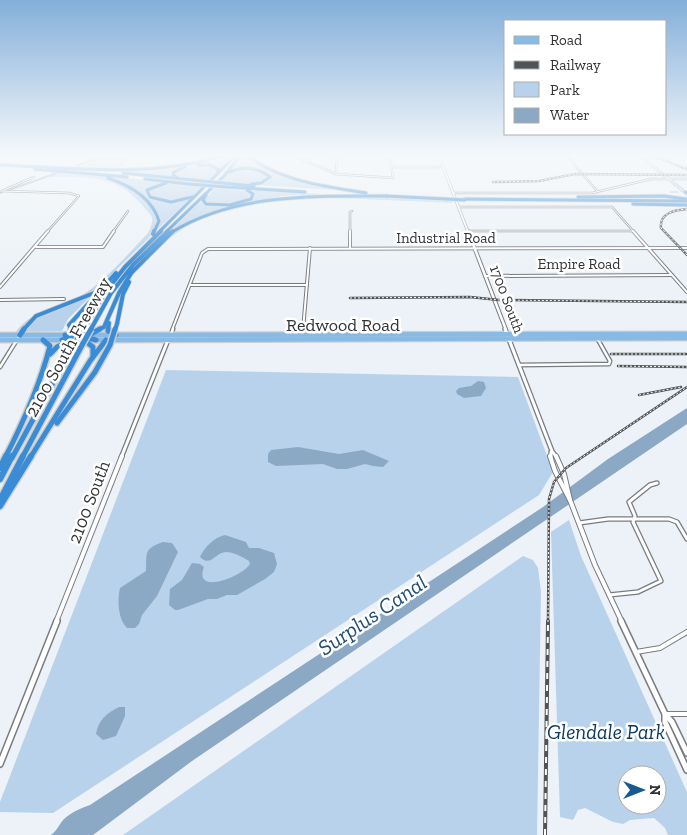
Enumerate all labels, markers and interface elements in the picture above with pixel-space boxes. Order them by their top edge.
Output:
legend [504,20,667,135]
text: Road [550,31,583,49]
text: Railway [550,56,601,74]
text: Park [550,81,580,99]
text: Water [550,106,590,124]
street label: Industrial Road [396,229,497,247]
street label: Empire Road [537,255,621,273]
street label: 1700 South [486,262,528,336]
street label: 2100 South Freeway [20,273,116,421]
street label: Redwood Road [286,314,400,336]
street label: 2100 South [63,458,115,546]
water label: Surplus Canal [312,569,432,661]
park label: Glendale Park [547,719,665,744]
north arrow [617,765,667,815]
text: N [646,785,663,796]

